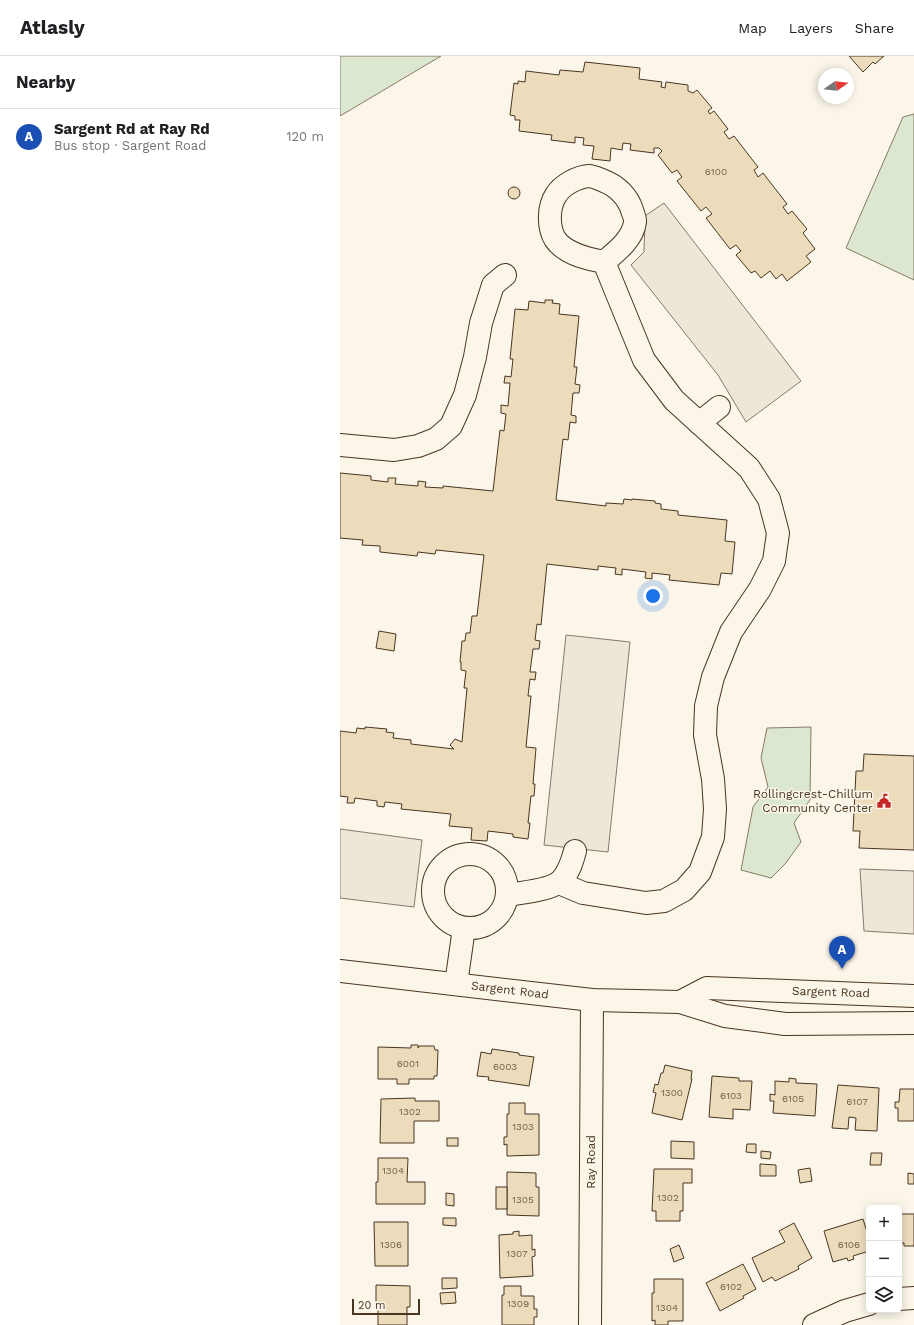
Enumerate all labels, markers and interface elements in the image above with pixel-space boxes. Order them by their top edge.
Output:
text: Atlasly [20,16,85,39]
text: Map [738,20,767,36]
text: Layers [789,20,833,36]
text: Share [855,20,894,36]
north arrow [818,68,854,104]
text: Nearby [16,72,75,92]
text: Sargent Rd at Ray Rd [54,120,210,138]
text: A [25,129,33,144]
text: 120 m [286,129,324,144]
text: Bus stop · Sargent Road [54,138,206,153]
house number: 6100 [705,166,727,177]
your location [643,586,663,606]
place label: Rollingcrest-Chillum Community Center [753,787,873,815]
public building icon: Rollingcrest-Chillum Community Center [876,793,892,809]
pin: A [829,936,855,969]
street label: Sargent Road [470,978,550,1002]
street label: Sargent Road [792,984,870,1000]
house number: 6001 [397,1058,419,1069]
house number: 6003 [493,1061,517,1072]
house number: 1300 [661,1087,683,1098]
house number: 6103 [720,1090,742,1101]
house number: 6105 [782,1093,804,1104]
house number: 6107 [846,1096,868,1107]
house number: 1302 [399,1106,421,1117]
house number: 1303 [512,1121,534,1132]
street label: Ray Road [584,1135,598,1189]
house number: 1304 [382,1165,404,1176]
house number: 1302 [657,1192,679,1203]
house number: 1305 [512,1194,534,1205]
map controls [866,1205,902,1313]
button: + [866,1205,902,1241]
house number: 1306 [380,1239,402,1250]
house number: 6106 [838,1239,860,1250]
button: − [866,1241,902,1277]
house number: 1307 [506,1248,528,1259]
button: layers [866,1277,902,1313]
house number: 6102 [720,1281,742,1292]
scale bar [352,1297,420,1316]
house number: 1309 [507,1298,529,1309]
text: 20 m [358,1299,386,1312]
house number: 1304 [656,1302,678,1313]

